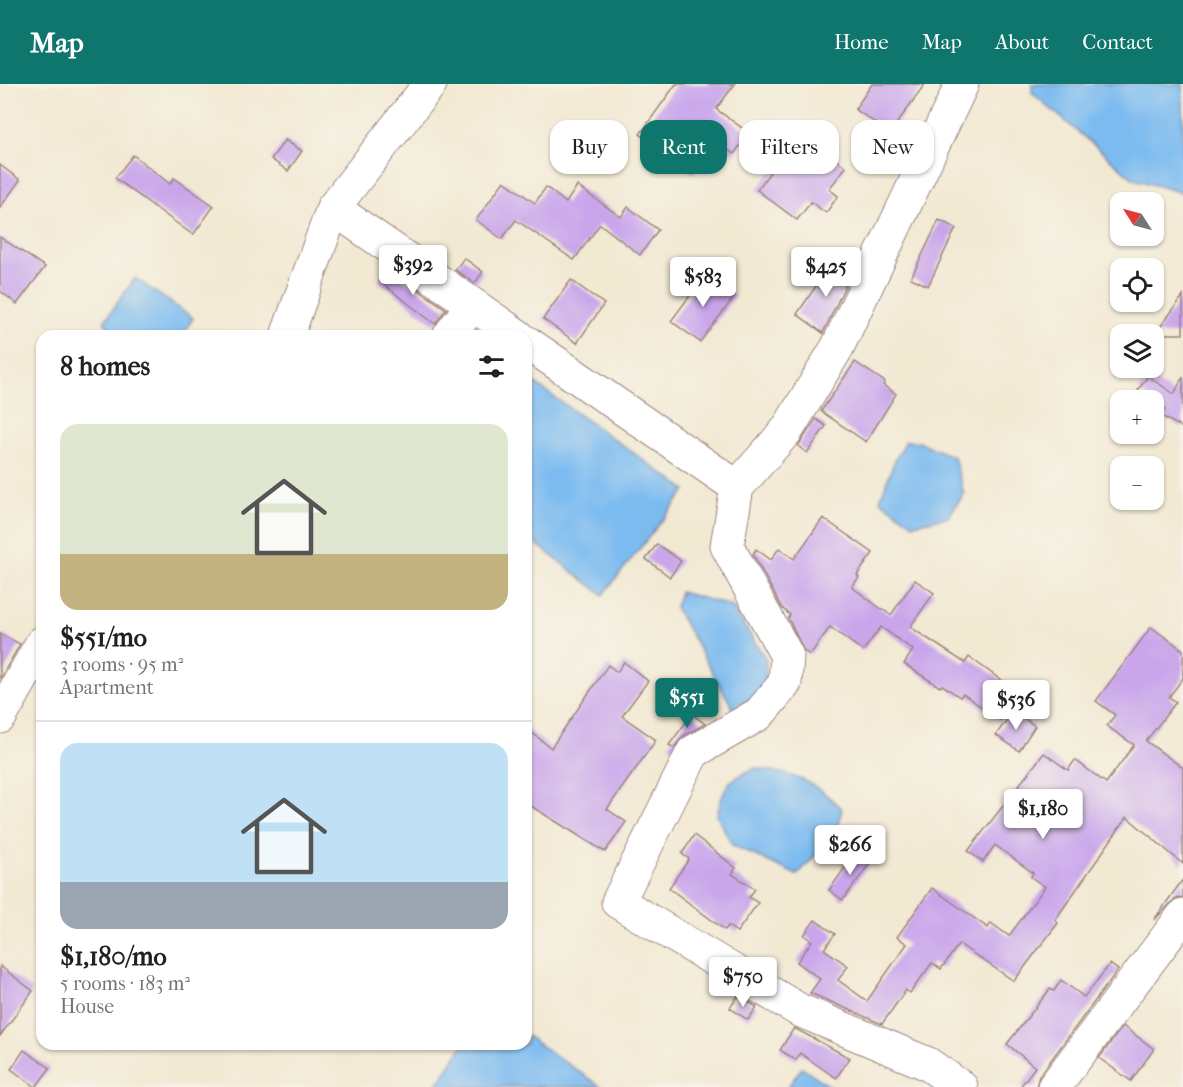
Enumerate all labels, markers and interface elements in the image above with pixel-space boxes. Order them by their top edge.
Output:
text: Map [30,26,84,59]
text: Home [834,30,889,54]
text: Map [922,30,962,54]
text: About [995,30,1049,54]
text: Contact [1082,30,1153,54]
chip: Buy [550,120,628,174]
chip: Rent [640,120,727,174]
chip: Filters [739,120,839,174]
chip: New [851,120,934,174]
north arrow [1110,192,1164,246]
map controls [1110,192,1164,510]
pin: $392 [377,245,449,296]
pin: $425 [790,247,862,298]
text: $392 [393,253,433,276]
text: $425 [805,255,847,278]
pin: $583 [667,257,739,308]
button: locate [1110,258,1164,312]
text: $583 [684,265,722,288]
button: layers [1110,324,1164,378]
icon: filters [475,350,508,383]
text: 8 homes [60,351,150,382]
button: + [1110,390,1164,444]
button: − [1110,456,1164,510]
icon: home [230,463,338,571]
text: $551/mo [60,622,147,653]
text: 3 rooms · 95 m² [60,653,183,676]
text: Apartment [60,676,154,699]
pin: $551 [651,678,723,729]
pin: $536 [980,680,1052,731]
text: $551 [669,686,705,709]
text: $536 [997,688,1035,711]
icon: home [230,782,338,890]
pin: $1,180 [994,789,1092,840]
text: $1,180 [1018,797,1068,820]
pin: $266 [814,825,886,876]
text: $266 [829,833,871,856]
text: $1,180/mo [60,941,167,972]
pin: $750 [707,957,779,1008]
text: $750 [723,965,763,988]
text: 5 rooms · 183 m² [60,972,190,995]
text: House [60,995,114,1018]

